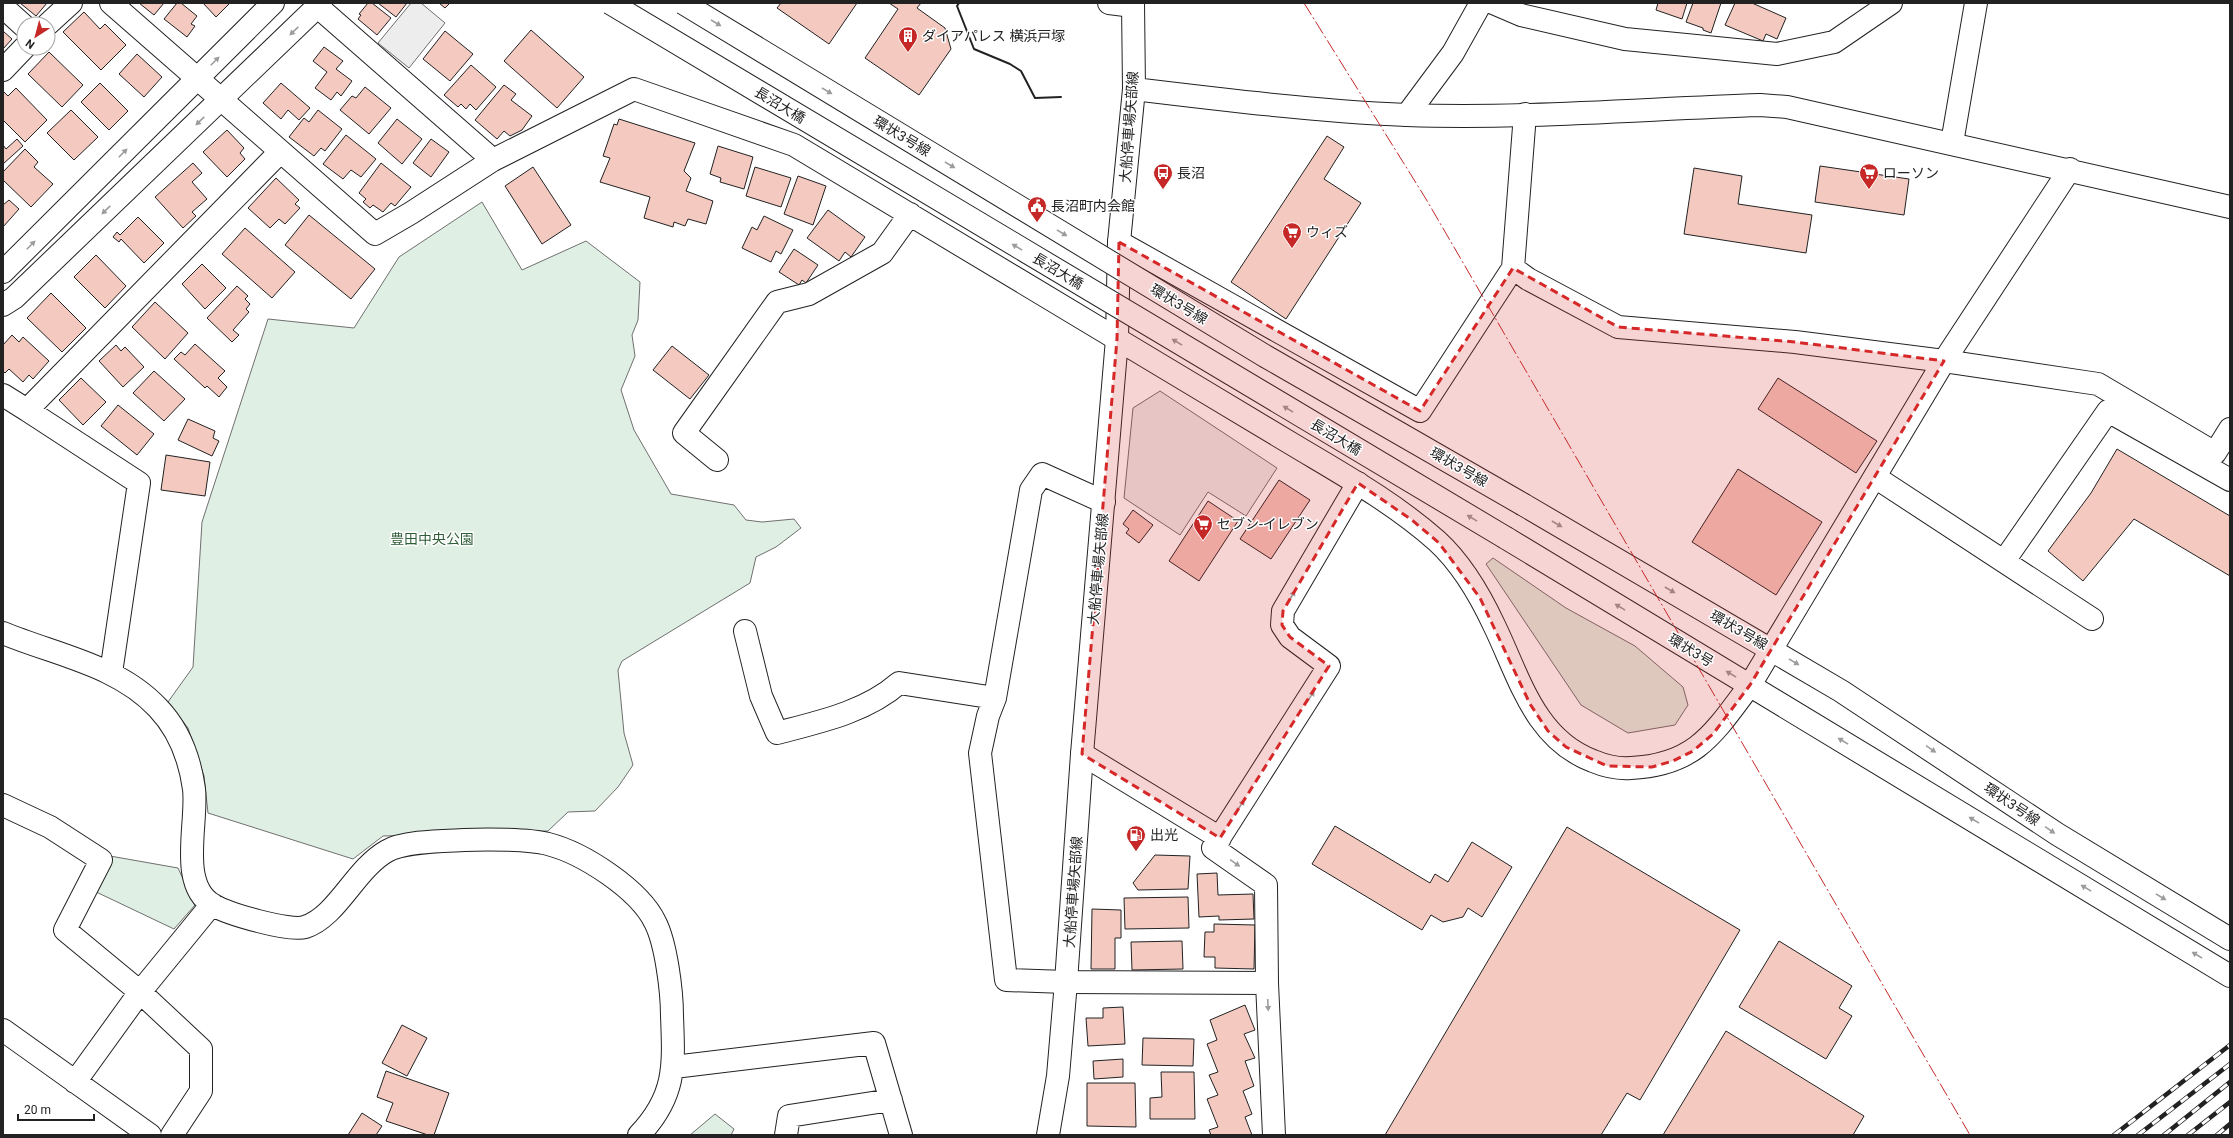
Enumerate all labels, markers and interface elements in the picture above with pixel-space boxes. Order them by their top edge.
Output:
north arrow [16,16,56,56]
one-way arrow [710,20,722,27]
building icon: ダイアパレス 横浜戸塚 [897,25,919,53]
one-way arrow [289,26,299,36]
place label: ダイアパレス 横浜戸塚 [922,28,1065,44]
text: N [23,36,37,51]
one-way arrow [210,56,220,66]
street label: 大船停車場矢部線 [1117,71,1141,183]
street label: 長沼大橋 [752,84,808,126]
one-way arrow [821,87,833,94]
street label: 環状3号線 [871,113,933,159]
one-way arrow [196,116,205,125]
one-way arrow [118,148,128,158]
one-way arrow [944,162,956,169]
bus stop icon: 長沼 [1152,162,1174,190]
supermarket icon: ローソン [1858,162,1880,190]
place label: 長沼 [1177,165,1205,181]
place label: ローソン [1883,165,1939,181]
public building icon: 長沼町内会館 [1026,195,1048,223]
place label: 長沼町内会館 [1051,198,1135,214]
one-way arrow [101,206,111,215]
supermarket icon: ウィズ [1281,221,1303,249]
place label: ウィズ [1306,224,1348,240]
one-way arrow [1056,229,1068,236]
one-way arrow [26,240,36,250]
one-way arrow [1011,243,1023,250]
street label: 長沼大橋 [1030,250,1086,292]
street label: 環状3号線 [1148,281,1210,327]
one-way arrow [1171,339,1183,346]
one-way arrow [1282,405,1294,412]
street label: 長沼大橋 [1308,416,1364,458]
street label: 環状3号線 [1427,444,1491,490]
street label: 大船停車場矢部線 [1085,513,1111,625]
supermarket icon: セブン-イレブン [1192,513,1214,541]
one-way arrow [1466,515,1478,522]
place label: セブン-イレブン [1217,516,1319,532]
one-way arrow [1552,521,1563,528]
park label: 豊田中央公園 [390,531,474,547]
one-way arrow [1664,586,1676,593]
one-way arrow [1288,590,1295,601]
one-way arrow [1614,603,1626,610]
street label: 環状3号線 [1707,607,1771,653]
street label: 環状3号 [1666,630,1716,670]
one-way arrow [1788,659,1800,666]
one-way arrow [1726,670,1736,678]
one-way arrow [1307,690,1314,701]
one-way arrow [1837,737,1849,744]
one-way arrow [1926,745,1936,753]
street label: 環状3号線 [1981,780,2043,828]
one-way arrow [1237,799,1244,811]
one-way arrow [1968,817,1980,824]
fuel station icon: 出光 [1125,824,1147,852]
one-way arrow [2045,826,2056,834]
place label: 出光 [1150,827,1178,843]
street label: 大船停車場矢部線 [1061,836,1085,948]
one-way arrow [1229,859,1240,867]
one-way arrow [2081,884,2091,892]
one-way arrow [2156,894,2167,901]
one-way arrow [2191,952,2203,959]
one-way arrow [1265,999,1271,1012]
scale bar [18,1096,94,1122]
text: 20 m [24,1103,51,1117]

